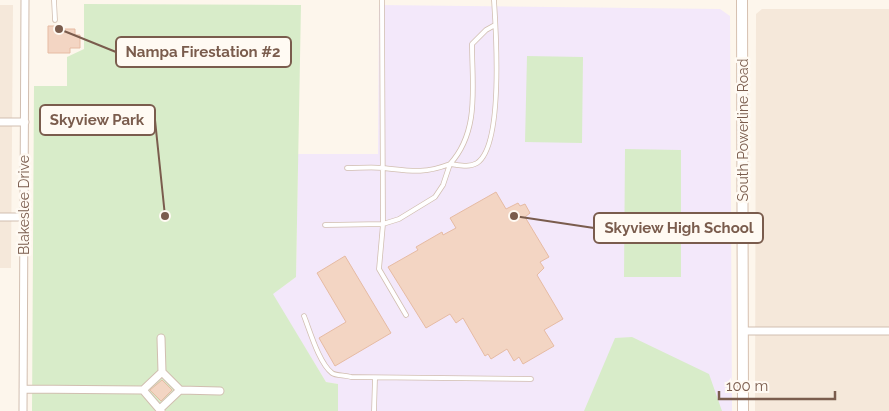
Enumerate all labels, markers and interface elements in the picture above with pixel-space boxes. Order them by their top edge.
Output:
callout: Nampa Firestation #2 [116,37,291,67]
text: Nampa Firestation #2 [125,43,281,61]
street label: South Powerline Road [735,59,751,201]
callout: Skyview Park [40,105,155,135]
text: Skyview Park [50,111,145,129]
street label: Blakeslee Drive [16,155,32,255]
callout: Skyview High School [594,213,763,243]
text: Skyview High School [604,219,754,237]
scale bar [719,368,835,400]
text: 100 m [726,377,768,395]

